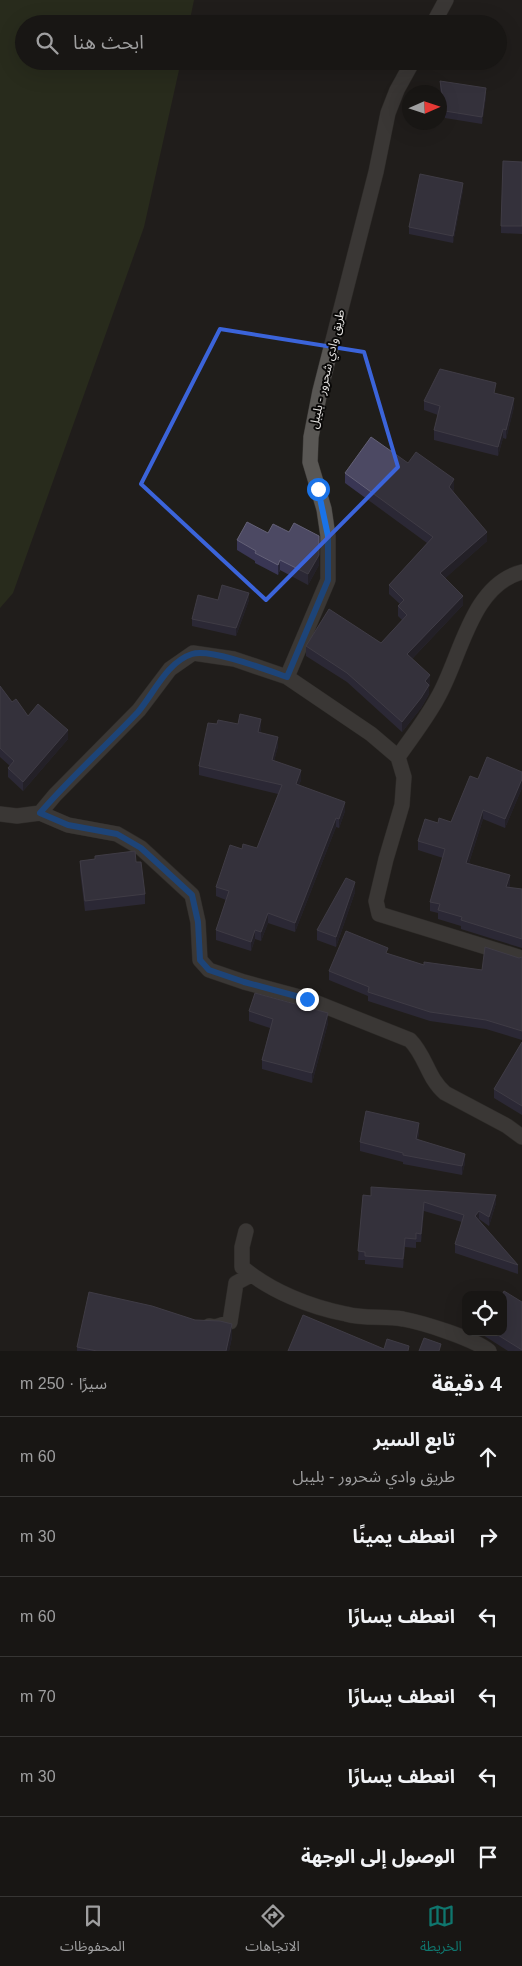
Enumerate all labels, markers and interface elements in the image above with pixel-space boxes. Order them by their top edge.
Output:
search box [15,15,507,70]
icon: search [33,29,61,57]
text: ابحث هنا [73,32,144,53]
north arrow [402,85,447,130]
street label: طريق وادي شحرور - بليبل [306,308,350,431]
route start [307,478,330,501]
route end [296,988,319,1011]
map controls [462,1291,507,1336]
button: locate [462,1291,507,1336]
text: 4 دقيقة [432,1372,502,1395]
text: سيرًا · 250 m [20,1375,107,1392]
text: تابع السير [373,1429,455,1450]
icon: ahead [474,1443,502,1471]
text: 60 m [20,1448,56,1465]
text: طريق وادي شحرور - بليبل [292,1468,455,1485]
icon: right [474,1523,502,1551]
text: انعطف يمينًا [353,1526,455,1547]
text: 30 m [20,1528,56,1545]
icon: left [474,1603,502,1631]
text: انعطف يسارًا [348,1606,455,1627]
text: 60 m [20,1608,56,1625]
icon: left [474,1683,502,1711]
text: انعطف يسارًا [348,1686,455,1707]
text: 70 m [20,1688,56,1705]
icon: left [474,1763,502,1791]
text: انعطف يسارًا [348,1766,455,1787]
text: 30 m [20,1768,56,1785]
icon: arrive [474,1843,502,1871]
text: الوصول إلى الوجهة [301,1846,455,1867]
tab: المحفوظات [60,1902,125,1961]
tab: الاتجاهات [245,1902,300,1961]
tab: الخريطة [420,1902,462,1961]

